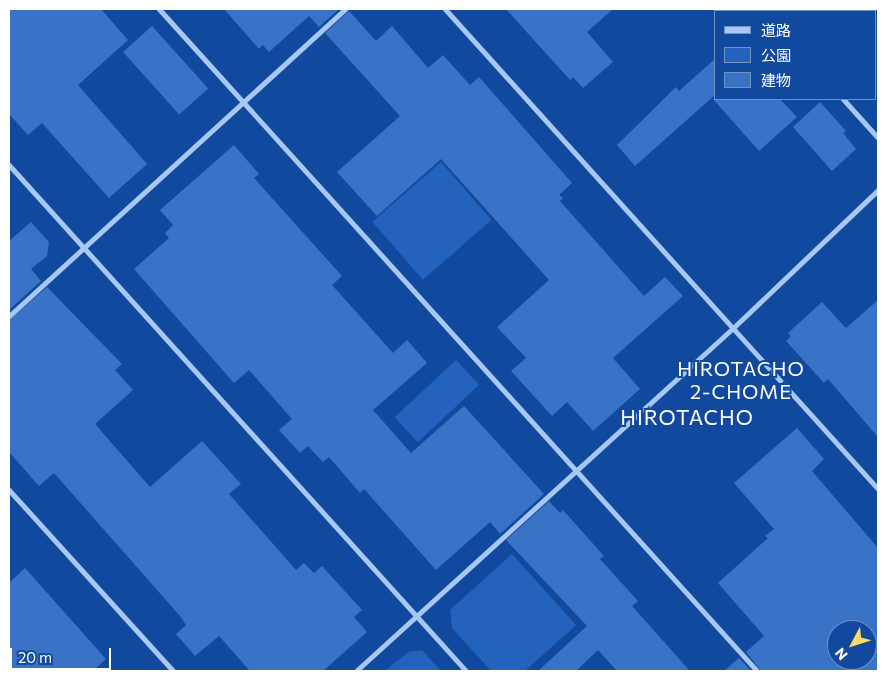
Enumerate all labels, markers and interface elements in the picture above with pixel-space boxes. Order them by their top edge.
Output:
legend [714,10,877,100]
text: 道路 [761,21,791,39]
text: 公園 [761,46,791,64]
text: 建物 [761,71,791,89]
district label: HIROTACHO 2-CHOME [676,356,806,403]
district label: HIROTACHO [619,404,755,430]
north arrow [827,620,877,670]
scale bar [12,638,114,670]
text: N [831,645,851,664]
text: 20 m [18,648,52,666]

